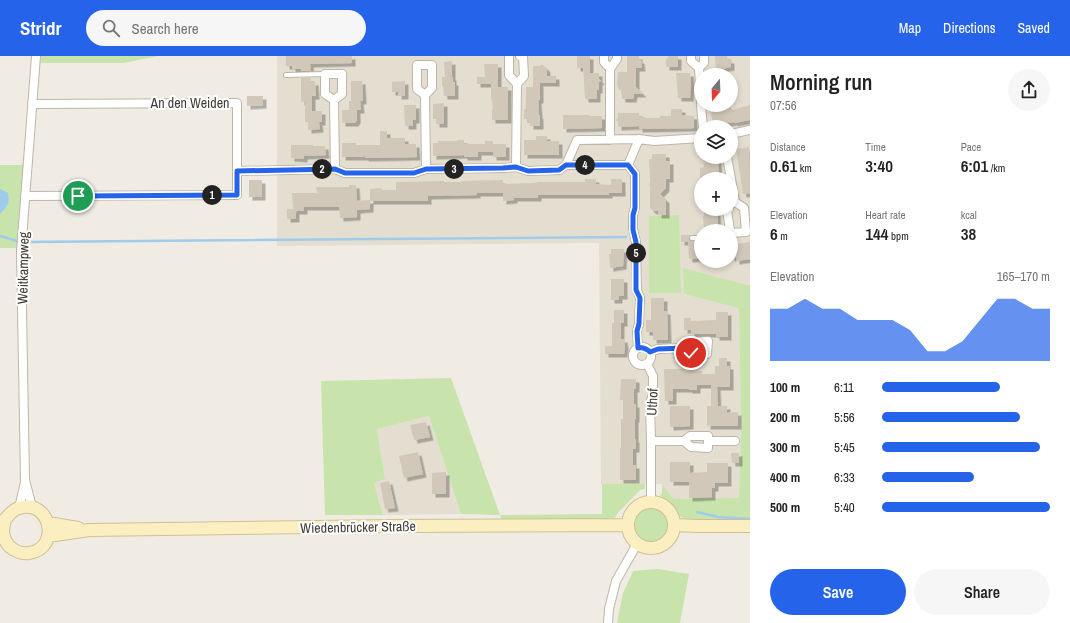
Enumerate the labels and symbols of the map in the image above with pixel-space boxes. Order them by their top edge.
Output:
north arrow [694,68,738,112]
street label: An den Weiden [150,94,229,112]
pin: 4 [575,155,595,175]
pin: 2 [312,159,332,179]
pin: 3 [444,159,464,179]
pin [61,179,95,213]
pin: 1 [202,185,222,205]
street label: Weitkampweg [13,231,33,304]
pin: 5 [626,243,646,263]
pin [674,336,708,370]
street label: Uthof [642,387,662,416]
street label: Wiedenbrücker Straße [300,517,416,537]

